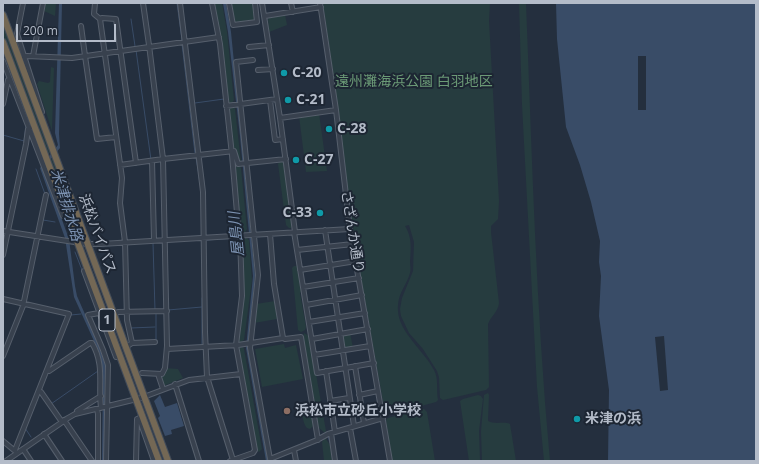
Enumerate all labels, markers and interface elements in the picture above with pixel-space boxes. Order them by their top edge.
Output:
scale bar [18,16,118,42]
text: 200 m [23,22,58,39]
place label: C-20 [292,65,321,81]
marker: C-20 [279,68,289,78]
park label: 遠州灘海浜公園 白羽地区 [335,74,493,90]
place label: C-21 [296,92,325,108]
marker: C-21 [283,95,293,105]
place label: C-28 [337,121,366,137]
marker: C-28 [324,124,334,134]
place label: C-27 [304,152,333,168]
marker: C-27 [291,155,301,165]
water label: 米津排水路 [46,167,86,243]
street label: さざんか通り [337,189,367,275]
street label: 浜松バイパス [75,192,119,276]
place label: C-33 [283,205,312,221]
marker: C-33 [315,208,325,218]
water label: 屋島川 [226,211,248,257]
road number: 1 [99,309,115,331]
place label: 浜松市立砂丘小学校 [295,403,421,419]
marker: 浜松市立砂丘小学校 [282,406,292,416]
place label: 米津の浜 [585,411,641,427]
marker: 米津の浜 [572,414,582,424]

